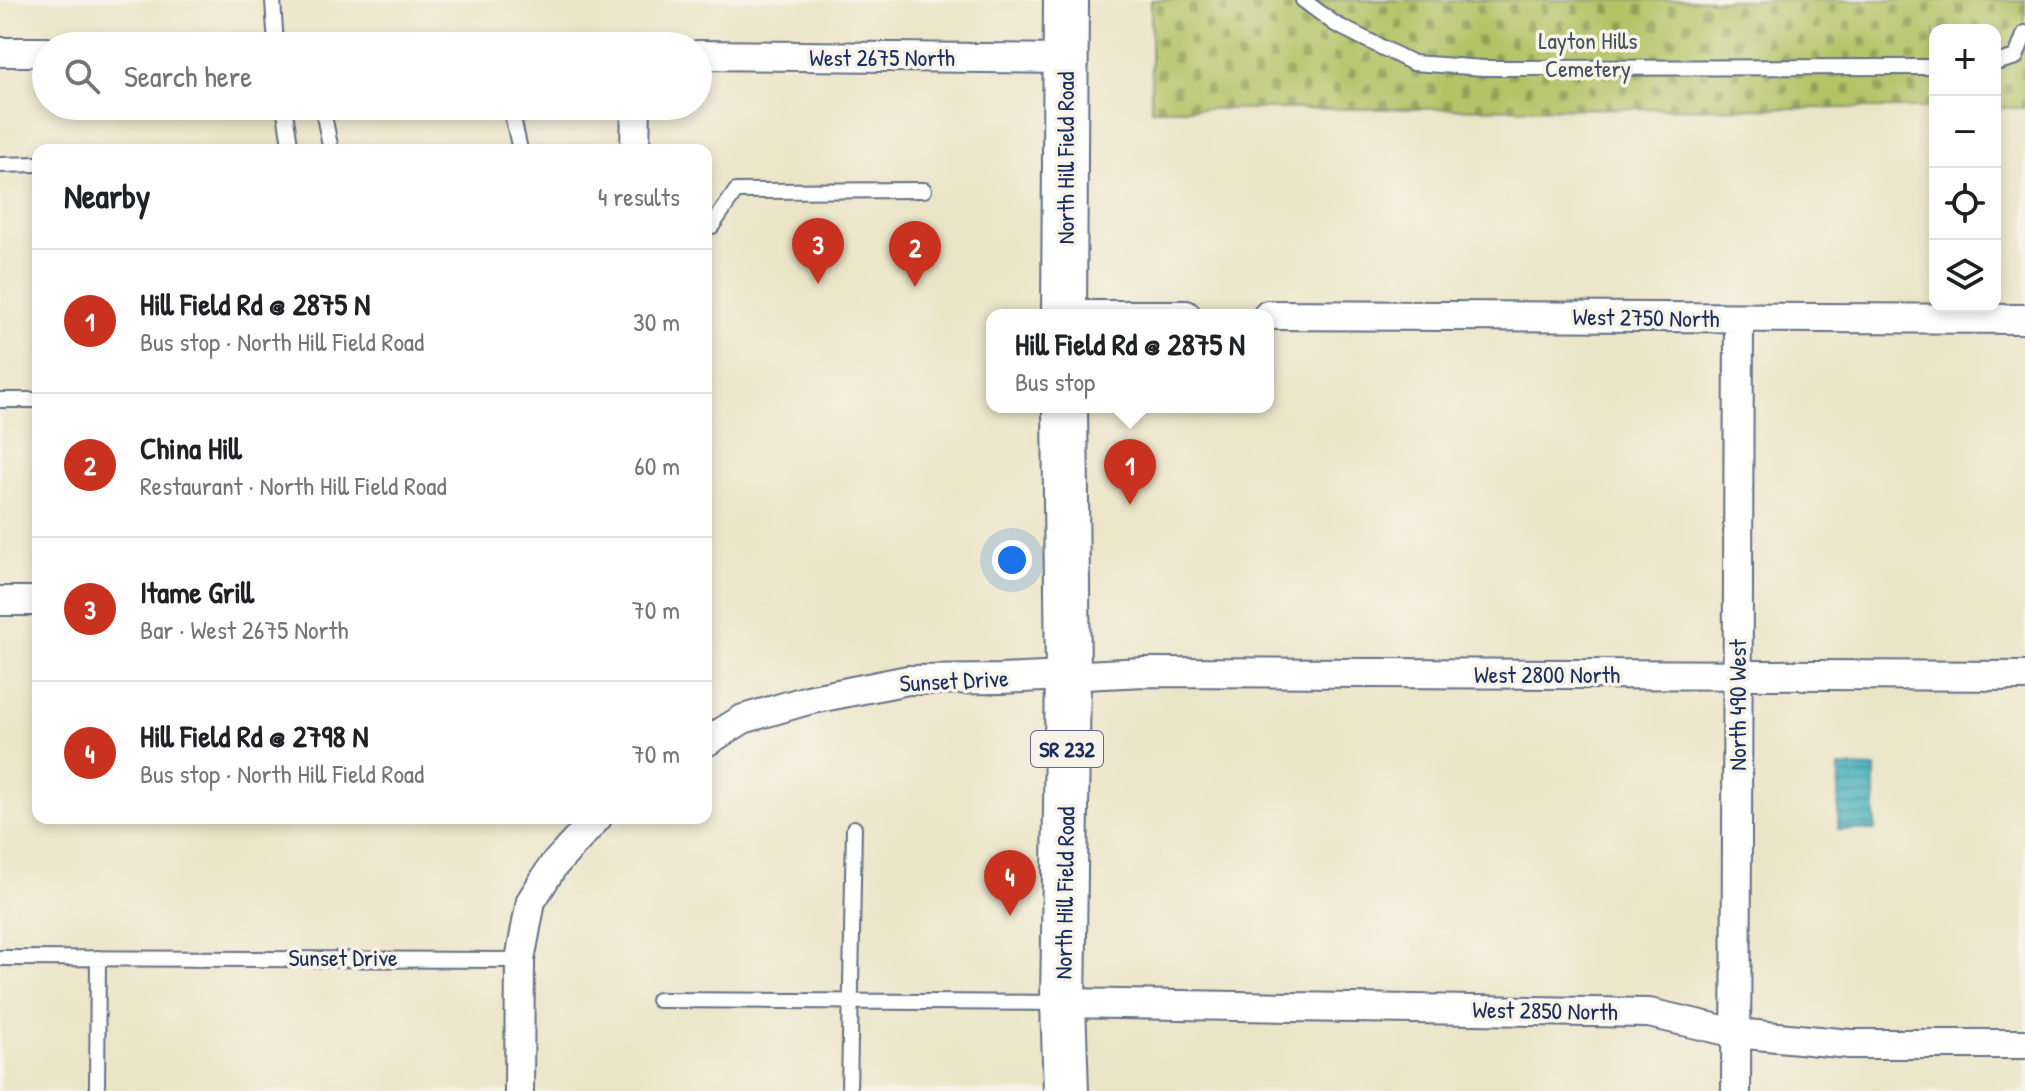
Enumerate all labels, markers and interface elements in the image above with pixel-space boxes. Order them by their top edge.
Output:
park label: Layton Hills Cemetery [1539,24,1637,84]
map controls [1929,24,2001,312]
button: + [1929,24,2001,96]
search box [32,32,712,120]
street label: West 2675 North [809,41,955,73]
icon: search [60,54,104,98]
text: Search here [124,56,252,96]
street label: North Hill Field Road [1049,72,1081,244]
button: − [1929,96,2001,168]
button: locate [1929,168,2001,240]
text: Nearby [64,173,150,219]
text: 4 results [598,179,680,214]
pin: 3 [792,218,844,284]
pin: 2 [889,221,941,287]
button: layers [1929,240,2001,312]
text: Hill Field Rd @ 2875 N [140,284,370,324]
street label: West 2750 North [1572,300,1720,334]
text: 1 [85,304,95,339]
text: 30 m [633,304,680,339]
popup [986,309,1274,413]
text: Bus stop · North Hill Field Road [140,324,424,359]
text: Hill Field Rd @ 2875 N [1015,324,1245,364]
text: Bus stop [1015,364,1095,399]
text: China Hill [140,428,242,468]
pin: 1 [1104,439,1156,505]
text: 2 [84,448,96,483]
text: 60 m [634,448,680,483]
text: Restaurant · North Hill Field Road [140,468,447,503]
your location [992,540,1032,580]
text: Itame Grill [140,572,254,612]
text: 3 [84,592,96,627]
text: 70 m [632,592,680,627]
text: Bar · West 2675 North [140,612,348,647]
street label: North 490 West [1721,639,1753,771]
street label: West 2800 North [1474,658,1620,690]
street label: Sunset Drive [899,661,1010,699]
text: Hill Field Rd @ 2798 N [140,716,368,756]
road number: SR 232 [1031,731,1103,767]
text: 4 [85,736,95,771]
text: 70 m [632,736,680,771]
text: Bus stop · North Hill Field Road [140,756,424,791]
street label: North Hill Field Road [1046,806,1082,980]
pin: 4 [984,850,1036,916]
street label: Sunset Drive [288,941,398,973]
street label: West 2850 North [1472,993,1618,1027]

